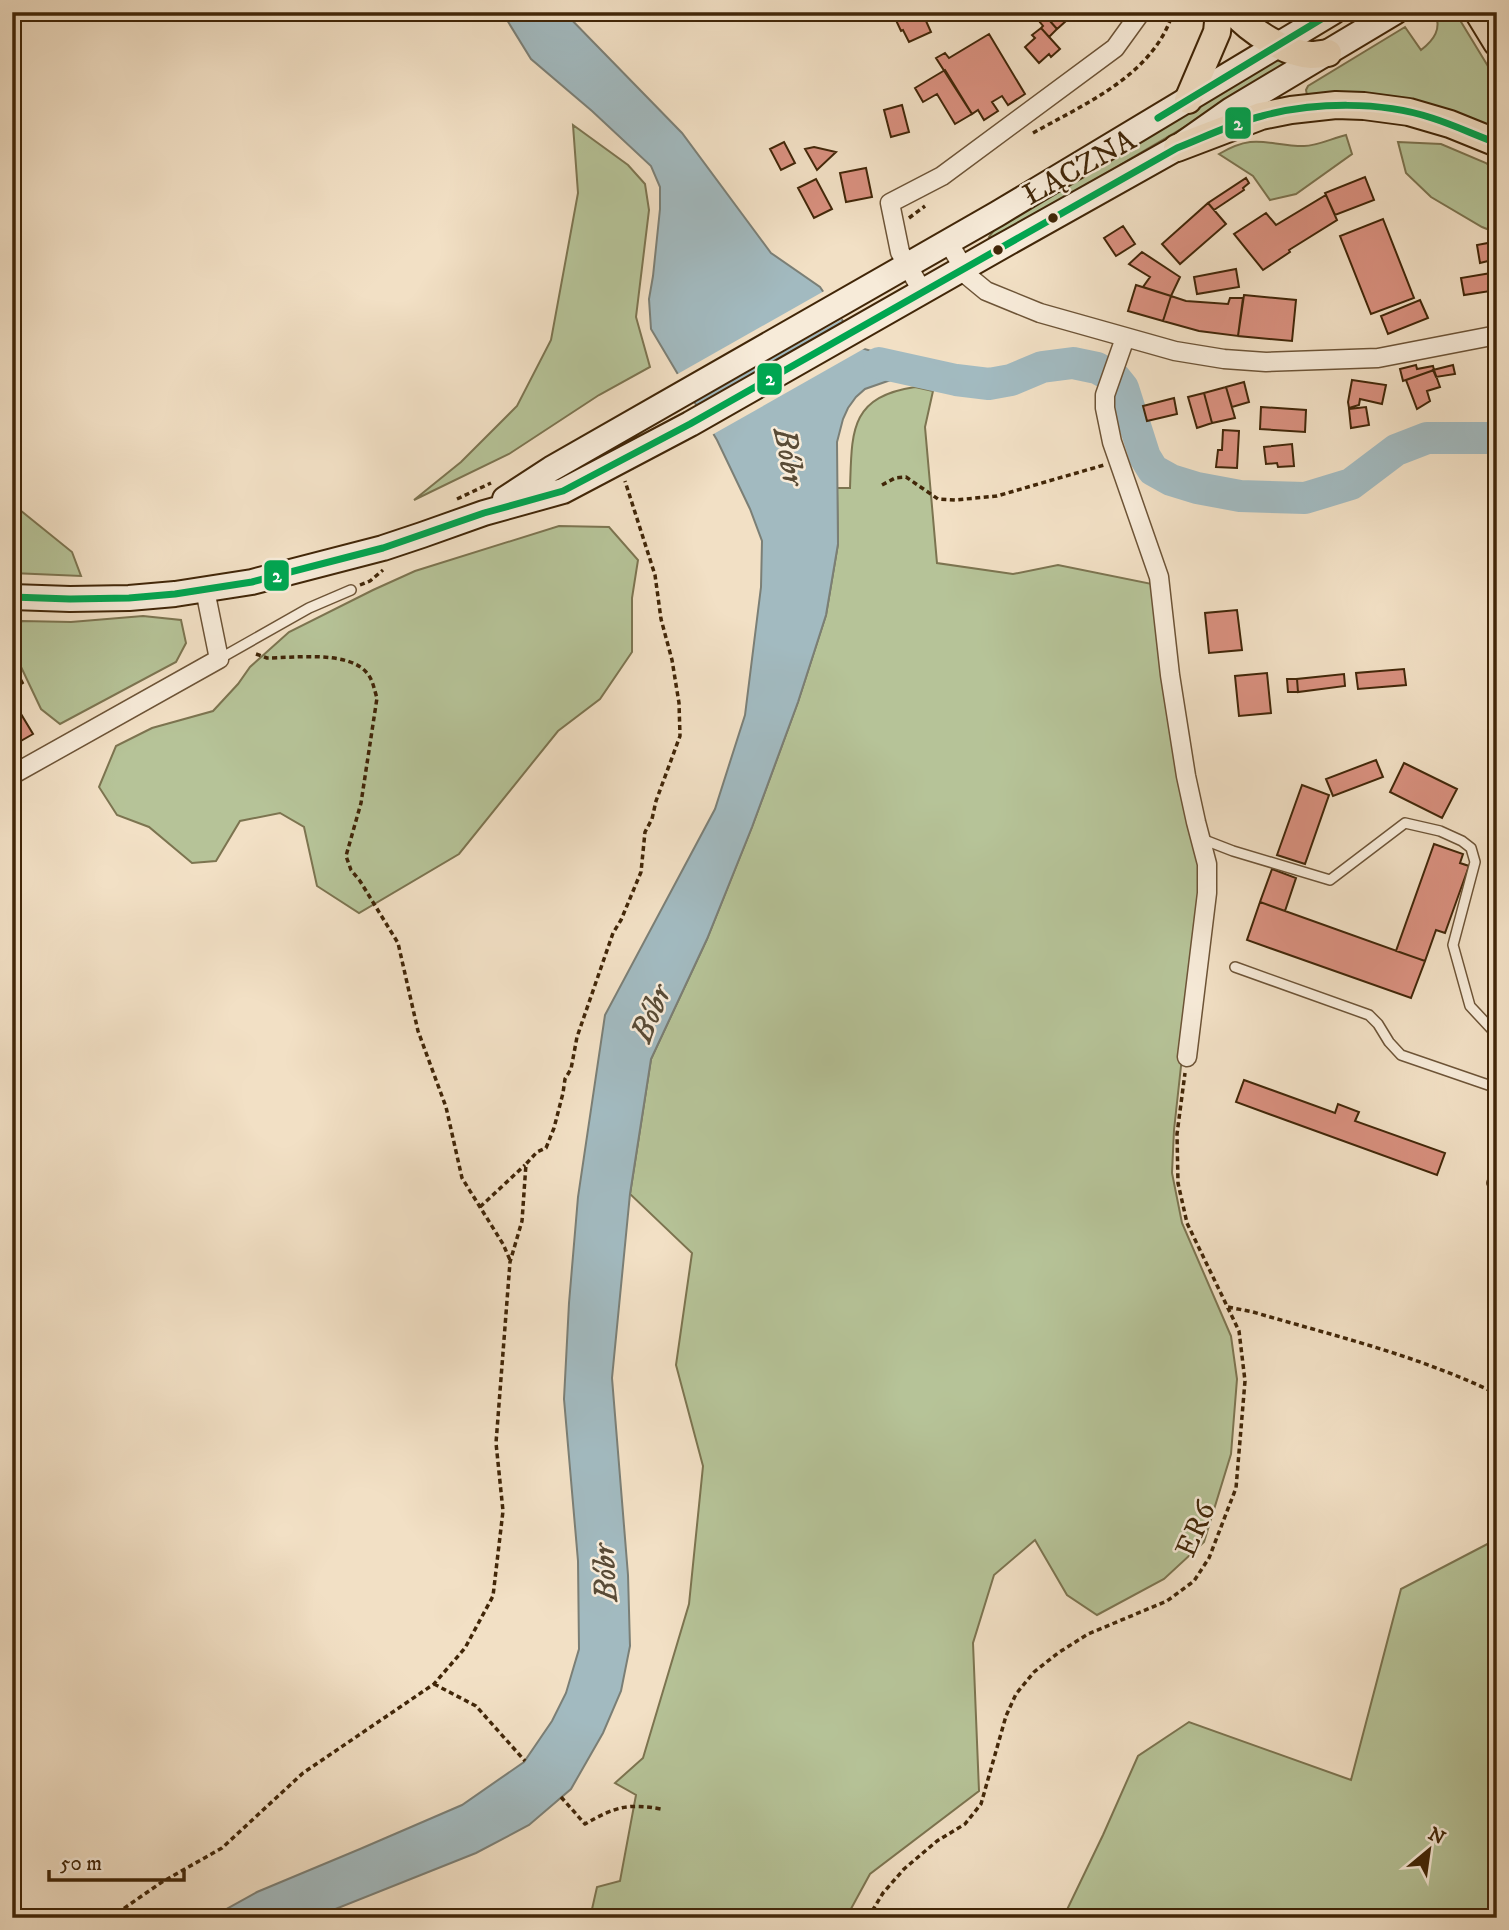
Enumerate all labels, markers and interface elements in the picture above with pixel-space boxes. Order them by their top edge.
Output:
line badge: 2 [1224,106,1252,140]
text: 2 [1233,113,1243,136]
street label: ŁĄCZNA [1017,122,1143,214]
unlabelled marker [1046,211,1060,225]
unlabelled marker [991,243,1005,257]
line badge: 2 [756,362,783,396]
text: 2 [765,368,775,391]
water label: Bóbr [763,423,813,491]
line badge: 2 [263,559,290,592]
text: 2 [272,565,282,588]
water label: Bóbr [622,977,683,1049]
street label: ER6 [1168,1495,1225,1563]
water label: Bóbr [584,1540,628,1604]
north arrow [1394,1814,1464,1884]
text: N [1424,1823,1449,1850]
scale bar [49,1839,184,1883]
text: 50 m [60,1851,102,1877]

